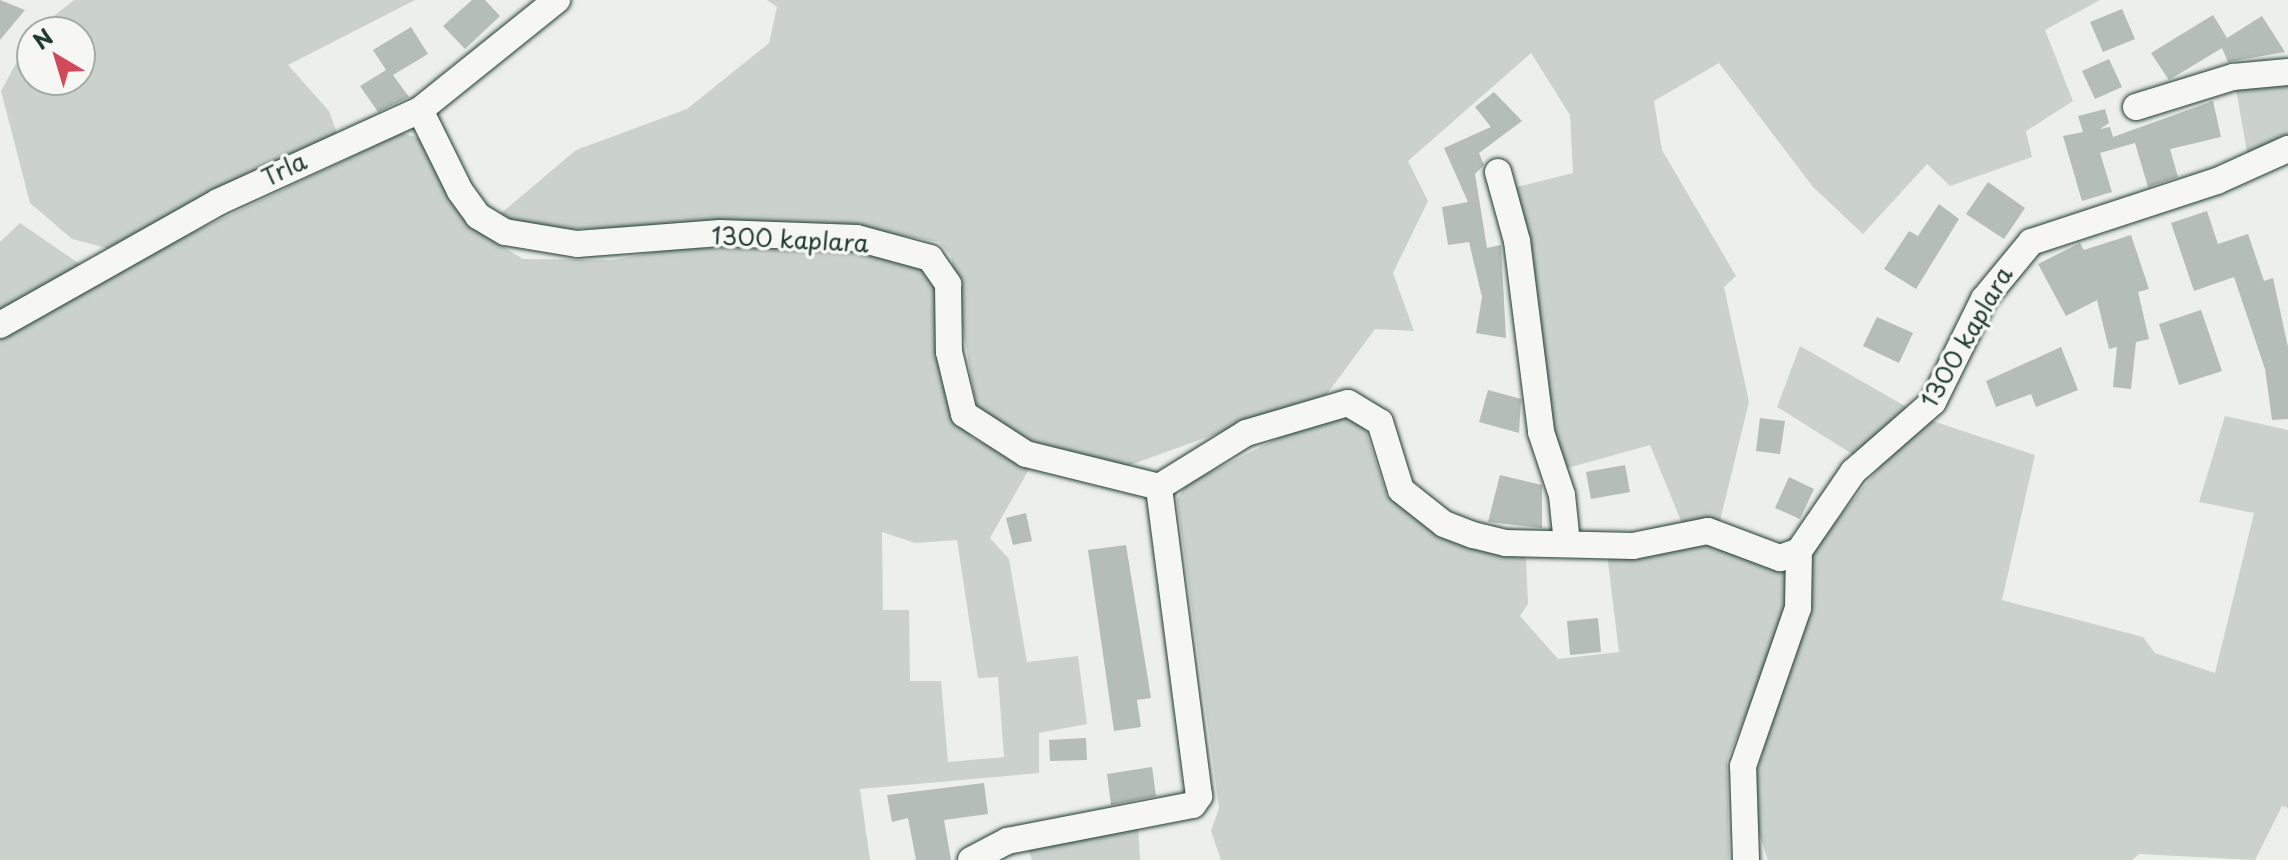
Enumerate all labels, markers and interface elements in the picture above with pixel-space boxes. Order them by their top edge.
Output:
north arrow [16,16,96,96]
text: N [25,20,59,57]
street label: Trla [257,146,311,192]
street label: 1300 kaplara [710,220,870,258]
street label: 1300 kaplara [1914,261,2018,413]

